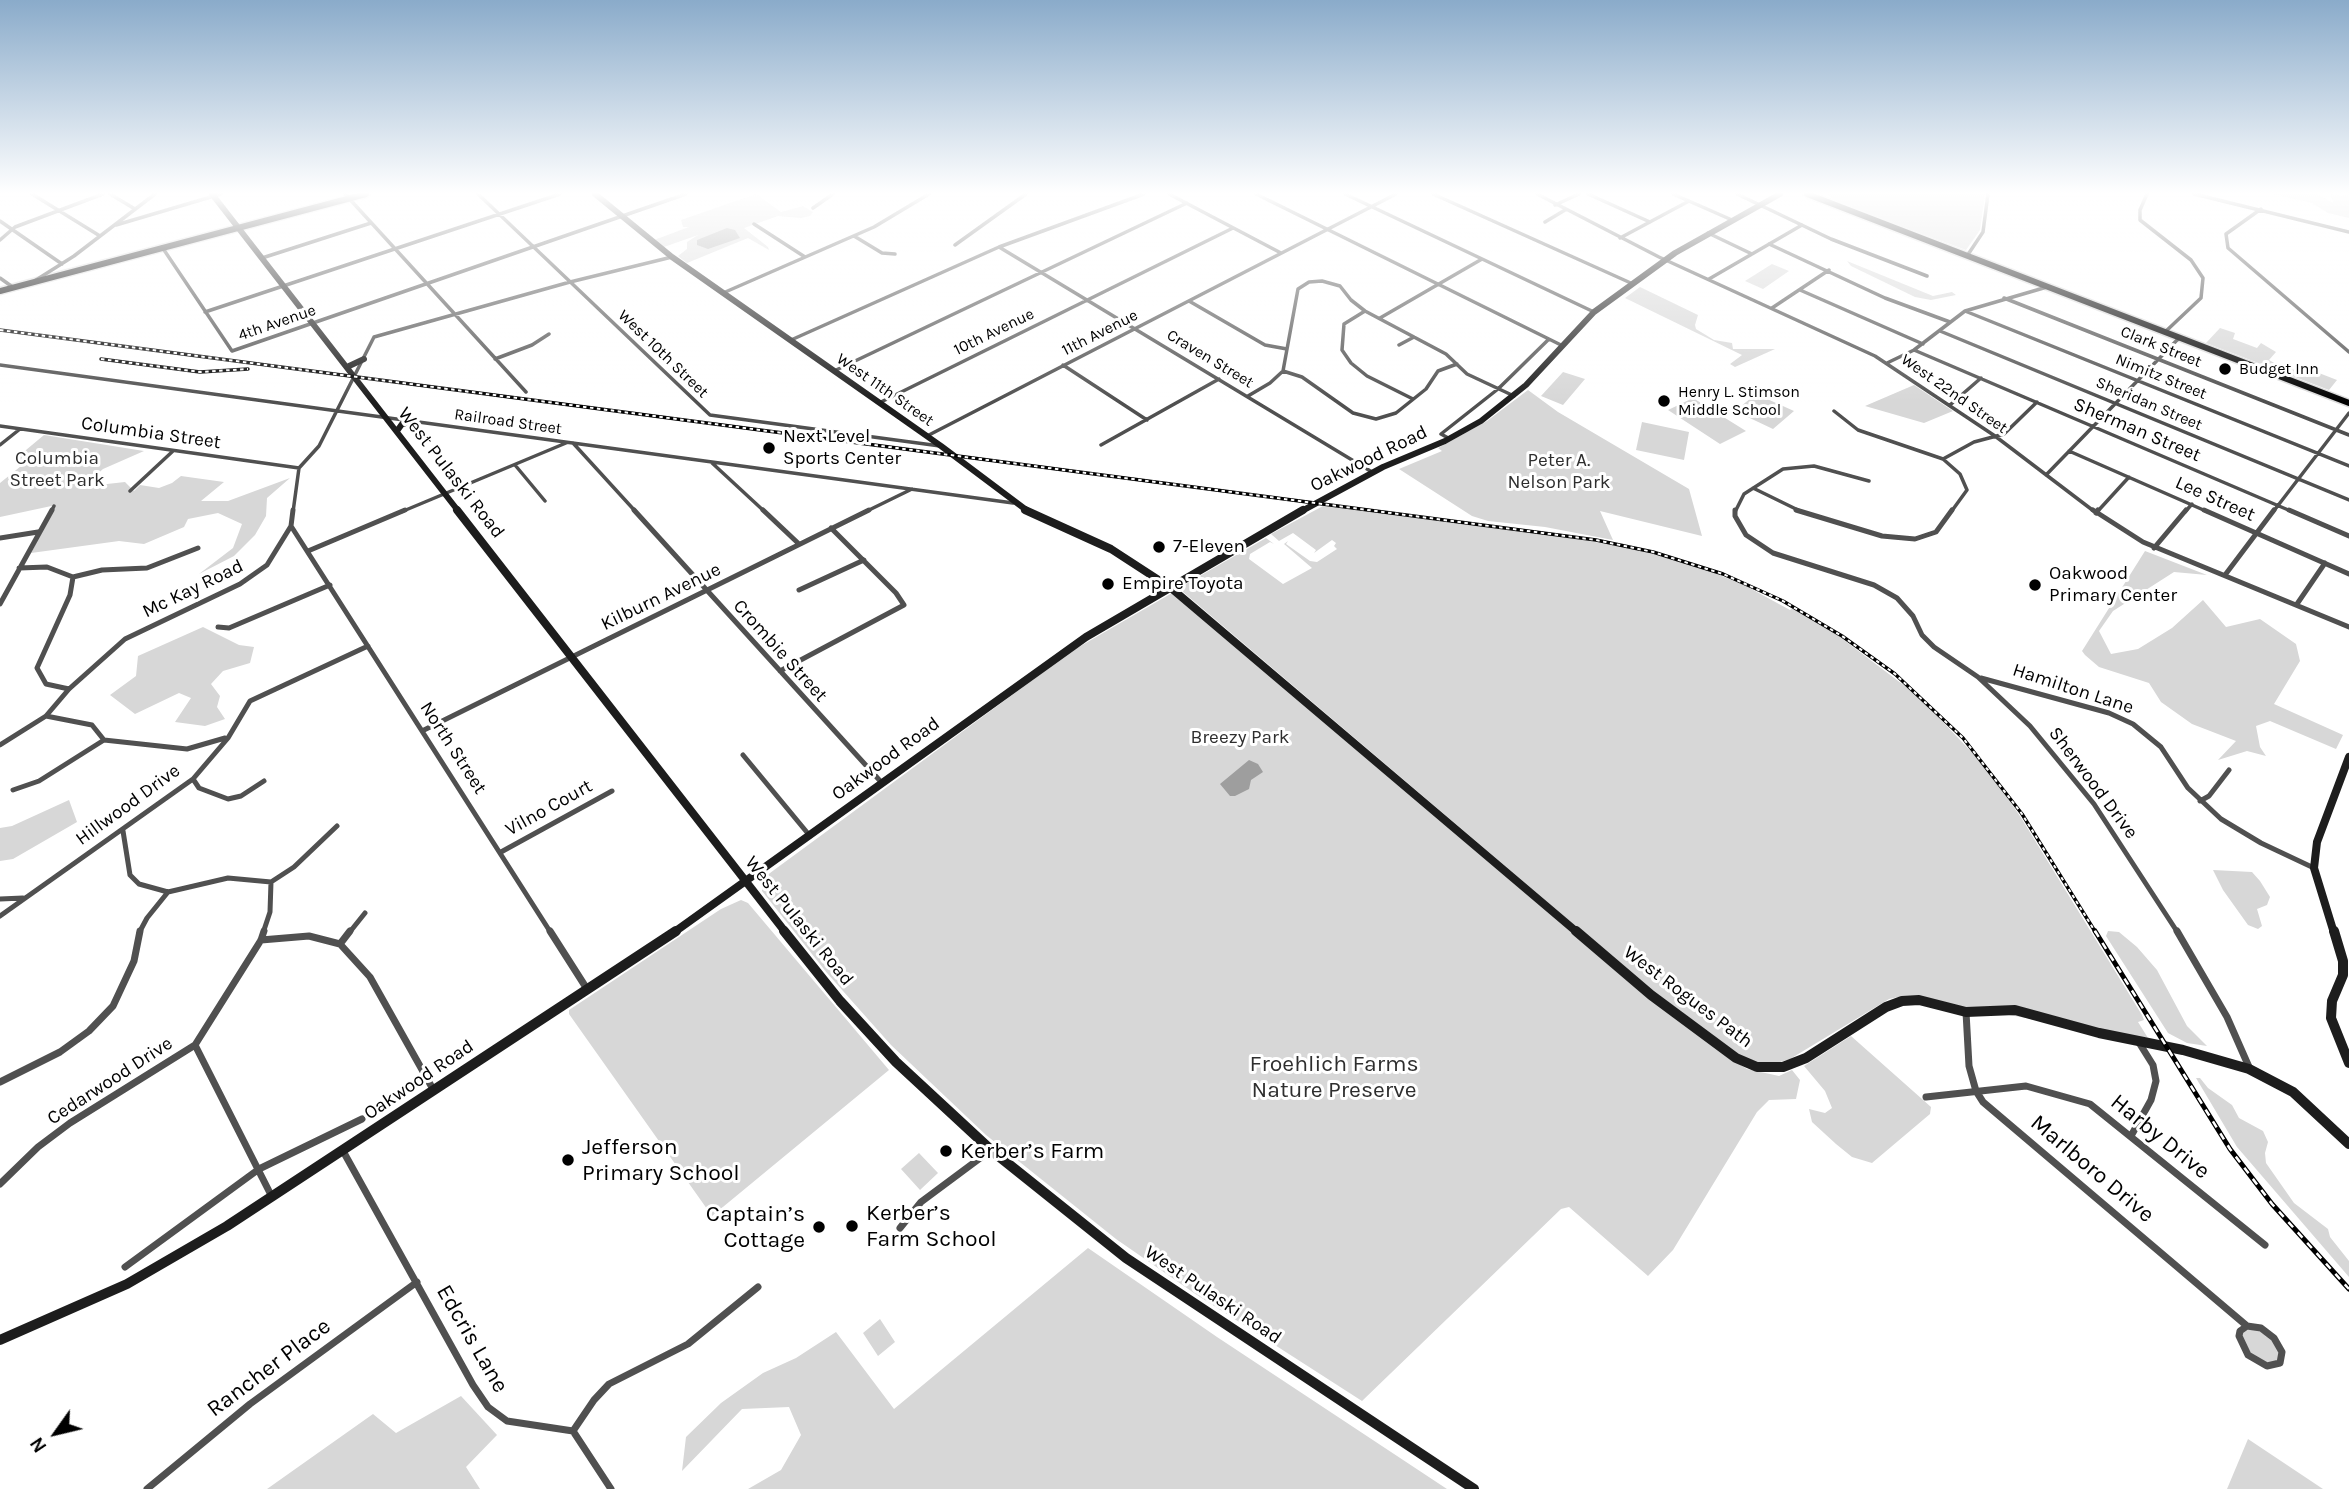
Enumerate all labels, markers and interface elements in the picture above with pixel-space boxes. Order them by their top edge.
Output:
street label: 4th Avenue [236,301,318,345]
street label: 10th Avenue [951,304,1037,360]
street label: West 10th Street [614,306,712,402]
street label: 11th Avenue [1059,306,1141,360]
street label: Clark Street [2118,322,2204,372]
street label: Craven Street [1163,326,1257,392]
street label: West 11th Street [833,349,937,431]
street label: West 22nd Street [1897,350,2011,438]
street label: Nimitz Street [2113,350,2209,404]
place label: Budget Inn [2239,359,2319,379]
marker: Budget Inn [2217,361,2233,377]
street label: Sheridan Street [2093,373,2205,435]
place label: Henry L. Stimson Middle School [1678,382,1800,420]
marker: Henry L. Stimson Middle School [1656,393,1672,409]
street label: Sherman Street [2070,393,2204,467]
street label: West Pulaski Road [393,403,509,543]
street label: Railroad Street [453,405,563,439]
street label: Columbia Street [80,412,222,454]
street label: Oakwood Road [1307,421,1431,497]
place label: Next Level Sports Center [783,426,901,470]
marker: Next Level Sports Center [761,440,777,456]
park label: Columbia Street Park [9,448,105,492]
park label: Peter A. Nelson Park [1508,450,1610,494]
street label: Lee Street [2172,471,2258,527]
place label: 7-Eleven [1173,536,1245,558]
marker: 7-Eleven [1151,539,1167,555]
street label: Mc Kay Road [139,555,247,623]
street label: Kilburn Avenue [597,558,725,636]
place label: Oakwood Primary Center [2049,563,2177,607]
place label: Empire Toyota [1122,573,1244,595]
marker: Empire Toyota [1100,576,1116,592]
marker: Oakwood Primary Center [2027,577,2043,593]
street label: Crombie Street [728,595,832,707]
street label: Hamilton Lane [2010,659,2136,719]
street label: North Street [415,698,491,798]
street label: Oakwood Road [828,712,944,806]
street label: Sherwood Drive [2043,723,2143,843]
park label: Breezy Park [1190,727,1290,749]
street label: Hillwood Drive [71,759,185,851]
street label: Vilno Court [502,775,596,841]
street label: West Pulaski Road [740,852,858,990]
street label: West Rogues Path [1619,941,1757,1053]
street label: Cedarwood Drive [43,1032,177,1130]
street label: Oakwood Road [360,1035,478,1125]
park label: Froehlich Farms Nature Preserve [1249,1050,1419,1104]
street label: Harby Drive [2105,1089,2215,1185]
street label: Marlboro Drive [2024,1109,2160,1229]
place label: Jefferson Primary School [582,1133,740,1187]
place label: Kerber’s Farm [960,1137,1104,1165]
marker: Kerber’s Farm [938,1143,954,1159]
marker: Jefferson Primary School [560,1152,576,1168]
place label: Kerber’s Farm School [866,1199,997,1253]
place label: Captain’s Cottage [706,1200,805,1254]
marker: Kerber’s Farm School [844,1218,860,1234]
marker: Captain’s Cottage [811,1219,827,1235]
street label: West Pulaski Road [1140,1241,1286,1349]
street label: Edcris Lane [430,1280,514,1398]
street label: Rancher Place [202,1313,336,1423]
north arrow [21,1398,91,1468]
text: N [26,1433,52,1457]

